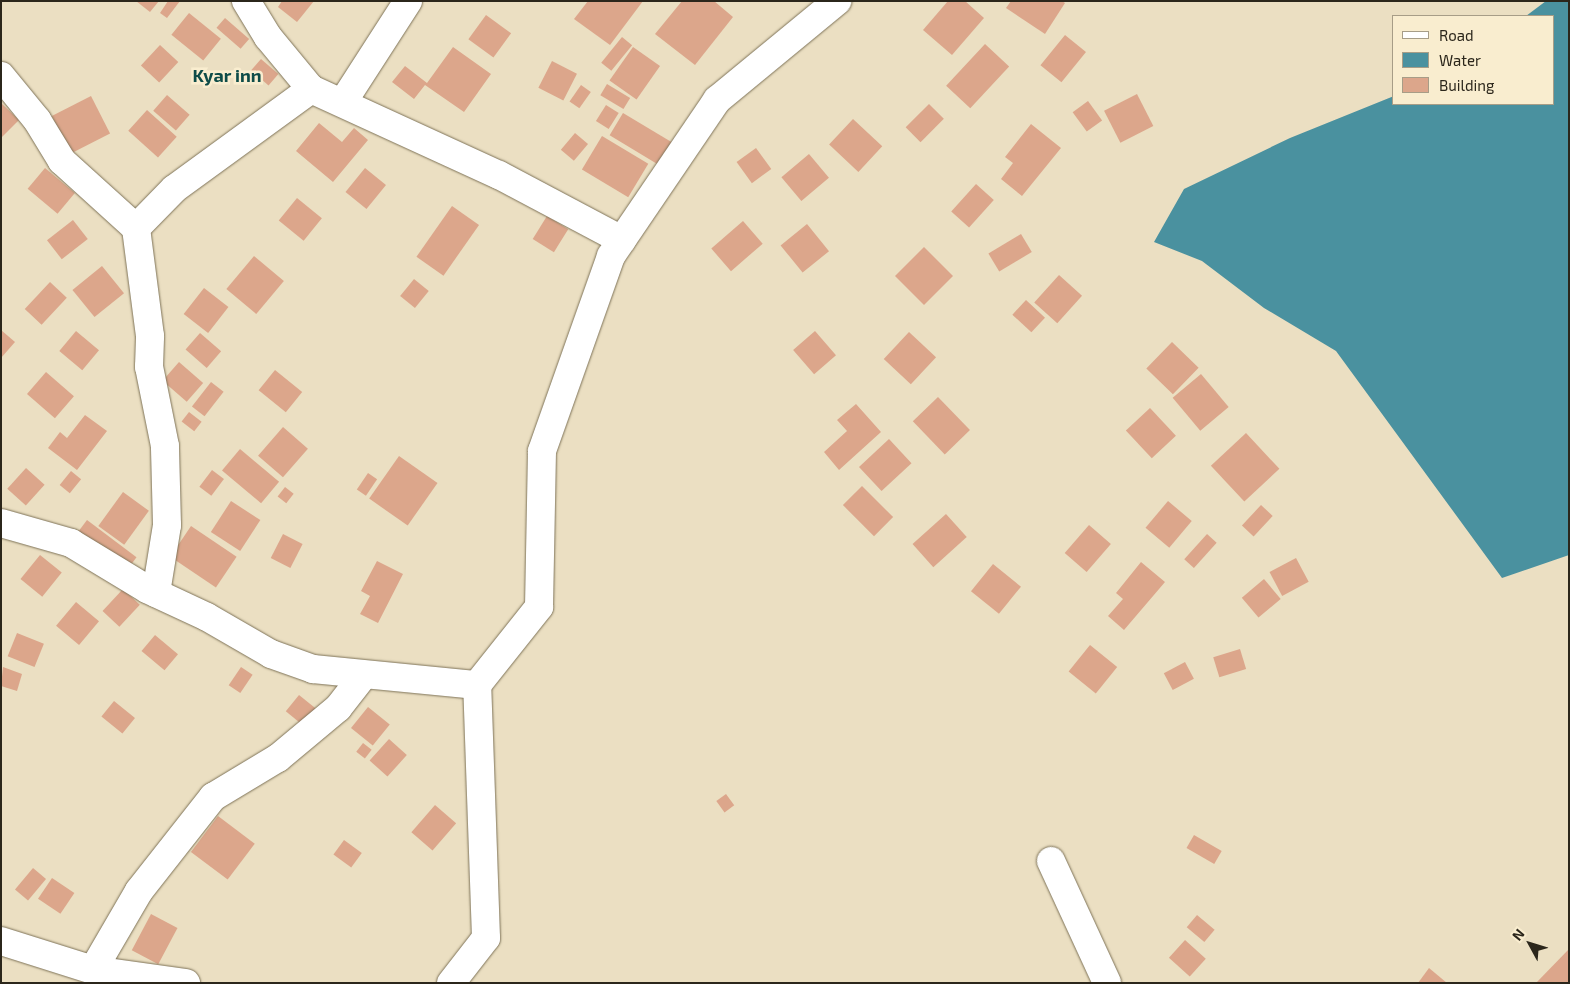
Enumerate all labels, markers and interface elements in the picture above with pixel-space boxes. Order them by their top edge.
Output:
legend [1392,15,1555,105]
text: Road [1439,26,1474,44]
text: Water [1439,51,1481,69]
district label: Kyar inn [192,64,262,86]
text: Building [1439,76,1494,94]
north arrow [1505,919,1555,969]
text: N [1508,925,1528,944]

